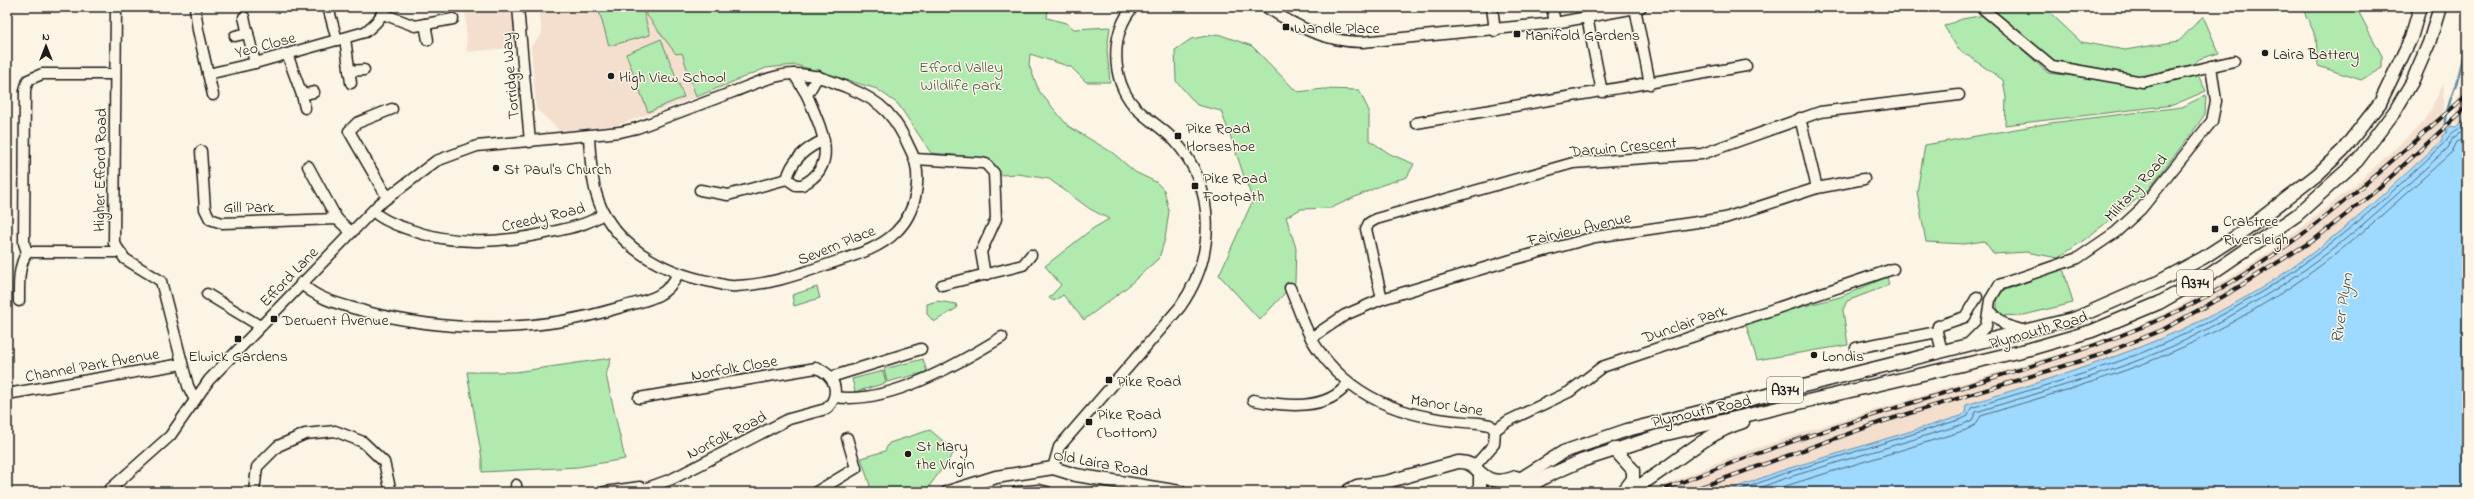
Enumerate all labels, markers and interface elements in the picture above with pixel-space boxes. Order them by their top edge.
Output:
place label: Wandle Place [1294,17,1381,41]
marker: Wandle Place [1281,22,1291,32]
place label: Manifold Gardens [1525,24,1640,48]
north arrow [26,26,66,66]
street label: Yeo Close [232,26,299,66]
text: N [42,29,50,45]
marker: Manifold Gardens [1512,29,1522,39]
street label: Torridge Way [495,31,527,120]
place label: Laira Battery [2273,43,2359,67]
marker: Laira Battery [2260,48,2270,58]
park label: Efford Valley Wildlife park [919,56,1003,98]
place label: High View School [619,66,726,90]
marker: High View School [606,71,616,81]
street label: Higher Efford Road [88,108,114,232]
place label: Pike Road Horseshoe [1186,117,1256,159]
marker: Pike Road Horseshoe [1173,131,1183,141]
street label: Darwin Crescent [1568,131,1678,165]
street label: Military Road [2099,149,2174,228]
place label: St Paul's Church [504,158,611,182]
marker: St Paul's Church [491,163,501,173]
place label: Pike Road Footpath [1202,167,1267,209]
marker: Pike Road Footpath [1190,181,1200,191]
street label: Gill Park [223,196,276,220]
street label: Creedy Road [499,197,587,239]
street label: Fairview Avenue [1524,206,1634,254]
place label: Crabtree Riversleigh [2223,210,2289,252]
street label: Severn Place [794,219,880,272]
marker: Crabtree Riversleigh [2210,224,2220,234]
street label: Efford Lane [254,241,325,313]
road number: A374 [2177,270,2213,296]
water label: River Plym [2325,270,2361,345]
street label: Dunclair Park [1638,299,1731,351]
street label: Plymouth Road [1986,305,2091,356]
place label: Derwent Avenue [281,309,389,333]
marker: Derwent Avenue [269,314,279,324]
marker: Elwick Gardens [233,334,243,344]
street label: Channel Park Avenue [24,342,162,390]
place label: Elwick Gardens [188,345,288,369]
place label: Londis [1822,345,1864,369]
street label: Norfolk Close [689,349,780,388]
marker: Londis [1809,350,1819,360]
place label: Pike Road [1117,370,1181,394]
marker: Pike Road [1104,375,1114,385]
road number: A374 [1767,377,1803,403]
street label: Manor Lane [1409,388,1486,424]
street label: Plymouth Road [1649,389,1754,435]
place label: Pike Road (bottom) [1097,403,1161,445]
street label: Norfolk Road [683,405,771,466]
marker: Pike Road (bottom) [1084,417,1094,427]
place label: St Mary the Virgin [916,435,974,477]
street label: Old Laira Road [1051,444,1150,484]
marker: St Mary the Virgin [903,449,913,459]

